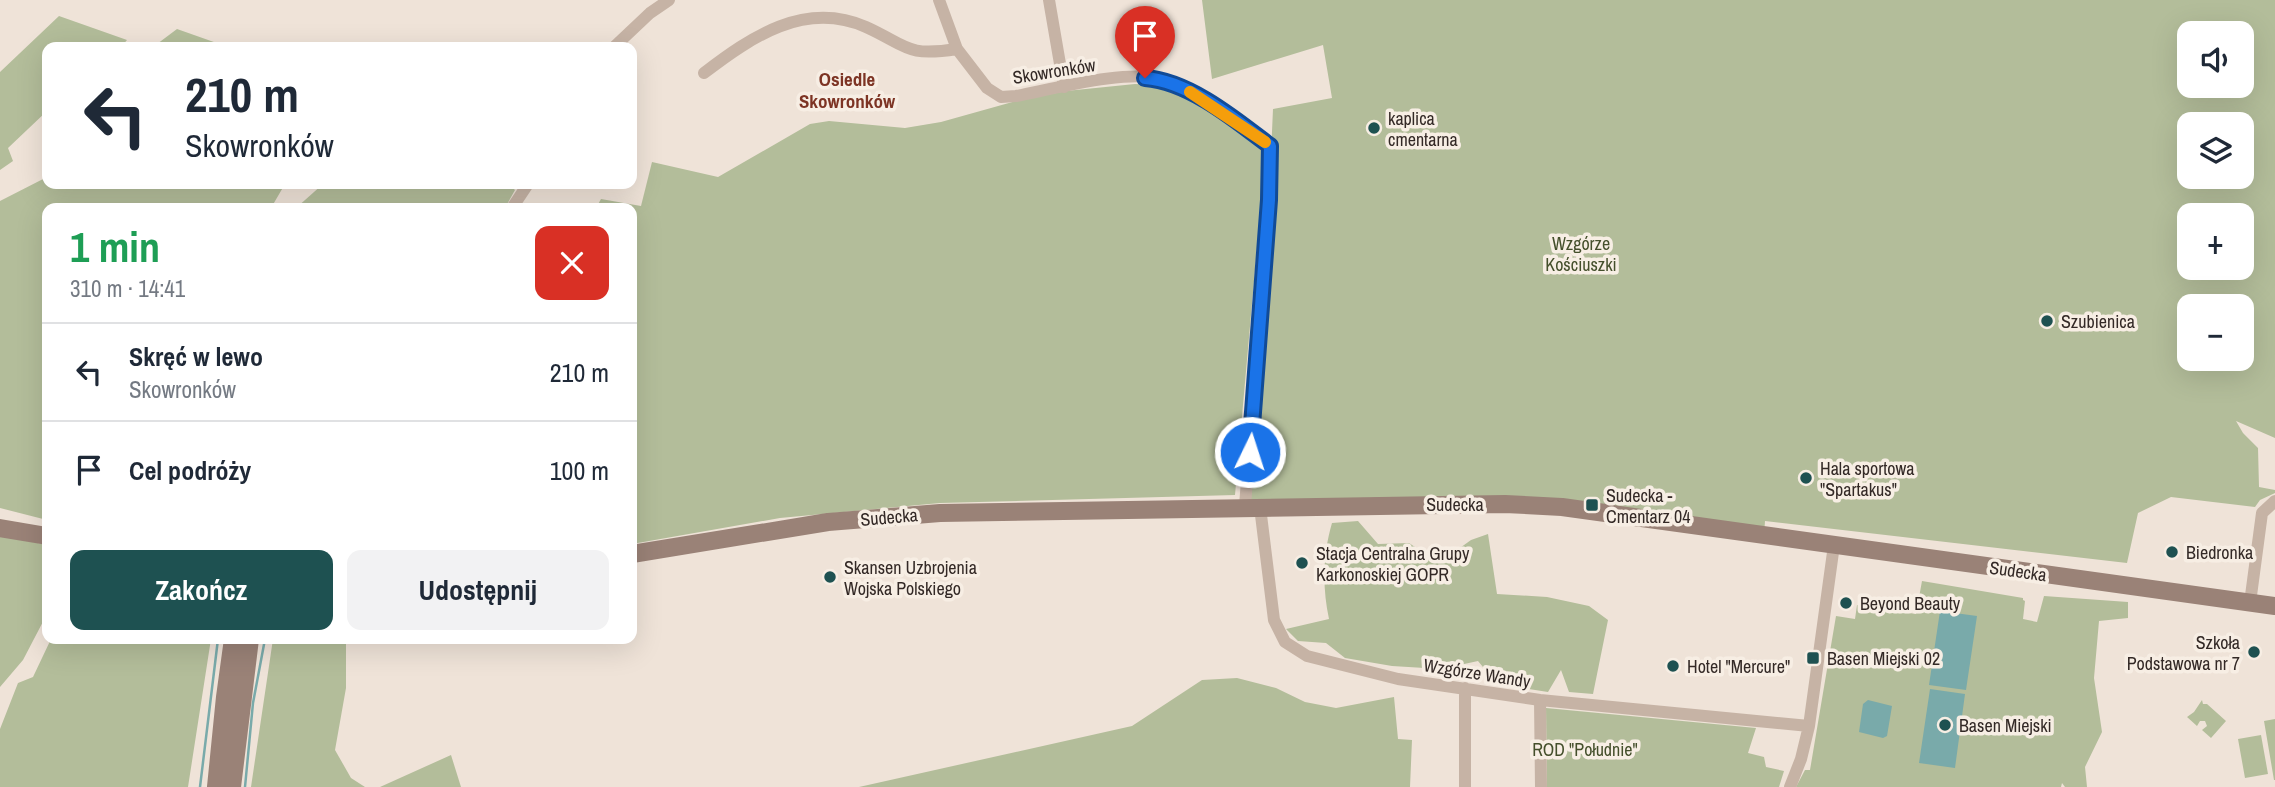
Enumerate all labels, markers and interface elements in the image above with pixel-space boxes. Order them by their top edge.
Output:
pin [1115,6,1175,78]
icon: arrive [1126,17,1164,55]
map controls [2177,21,2254,371]
button: sound [2177,21,2254,98]
street label: Skowronków [1011,52,1098,90]
text: 210 m [185,61,299,127]
district label: Osiedle Skowronków [799,66,896,114]
icon: left [70,70,161,161]
place label: kaplica cmentarna [1388,106,1458,152]
button: layers [2177,112,2254,189]
marker: kaplica cmentarna [1366,120,1382,136]
text: Skowronków [185,124,334,167]
button: + [2177,203,2254,280]
text: 1 min [70,219,160,275]
button: close [535,226,609,300]
park label: Wzgórze Kościuszki [1545,231,1617,277]
text: 310 m · 14:41 [70,273,185,304]
button: − [2177,294,2254,371]
place label: Szubienica [2061,309,2135,334]
marker: Szubienica [2039,313,2055,329]
text: Skręć w lewo [129,339,263,374]
icon: left [70,353,108,391]
text: 210 m [550,355,609,390]
text: Skowronków [129,374,236,405]
position arrow [1213,415,1287,489]
icon: arrive [70,451,108,489]
text: Cel podróży [129,453,251,488]
text: 100 m [550,453,609,488]
place label: Hala sportowa "Spartakus" [1820,456,1914,502]
marker: Hala sportowa "Spartakus" [1798,470,1814,486]
place label: Sudecka - Cmentarz 04 [1606,483,1691,529]
street label: Sudecka [1426,492,1484,517]
marker: Sudecka - Cmentarz 04 [1584,497,1600,513]
street label: Sudecka [859,502,919,532]
place label: Biedronka [2186,540,2253,565]
place label: Stacja Centralna Grupy Karkonoskiej GOPR [1316,541,1470,587]
marker: Biedronka [2164,544,2180,560]
button: Zakończ [70,550,333,630]
button: Udostępnij [347,550,609,630]
place label: Skansen Uzbrojenia Wojska Polskiego [844,555,977,601]
marker: Stacja Centralna Grupy Karkonoskiej GOPR [1294,555,1310,571]
street label: Sudecka [1988,555,2048,587]
marker: Skansen Uzbrojenia Wojska Polskiego [822,569,838,585]
place label: Beyond Beauty [1860,591,1961,616]
marker: Beyond Beauty [1838,595,1854,611]
place label: Szkoła Podstawowa nr 7 [2127,630,2240,676]
marker: Szkoła Podstawowa nr 7 [2246,644,2262,660]
place label: Basen Miejski 02 [1827,646,1940,671]
marker: Basen Miejski 02 [1805,650,1821,666]
street label: Wzgórze Wandy [1422,652,1533,694]
place label: Hotel "Mercure" [1687,654,1790,679]
marker: Hotel "Mercure" [1665,658,1681,674]
place label: Basen Miejski [1959,713,2052,738]
marker: Basen Miejski [1937,717,1953,733]
park label: ROD "Południe" [1532,737,1638,762]

